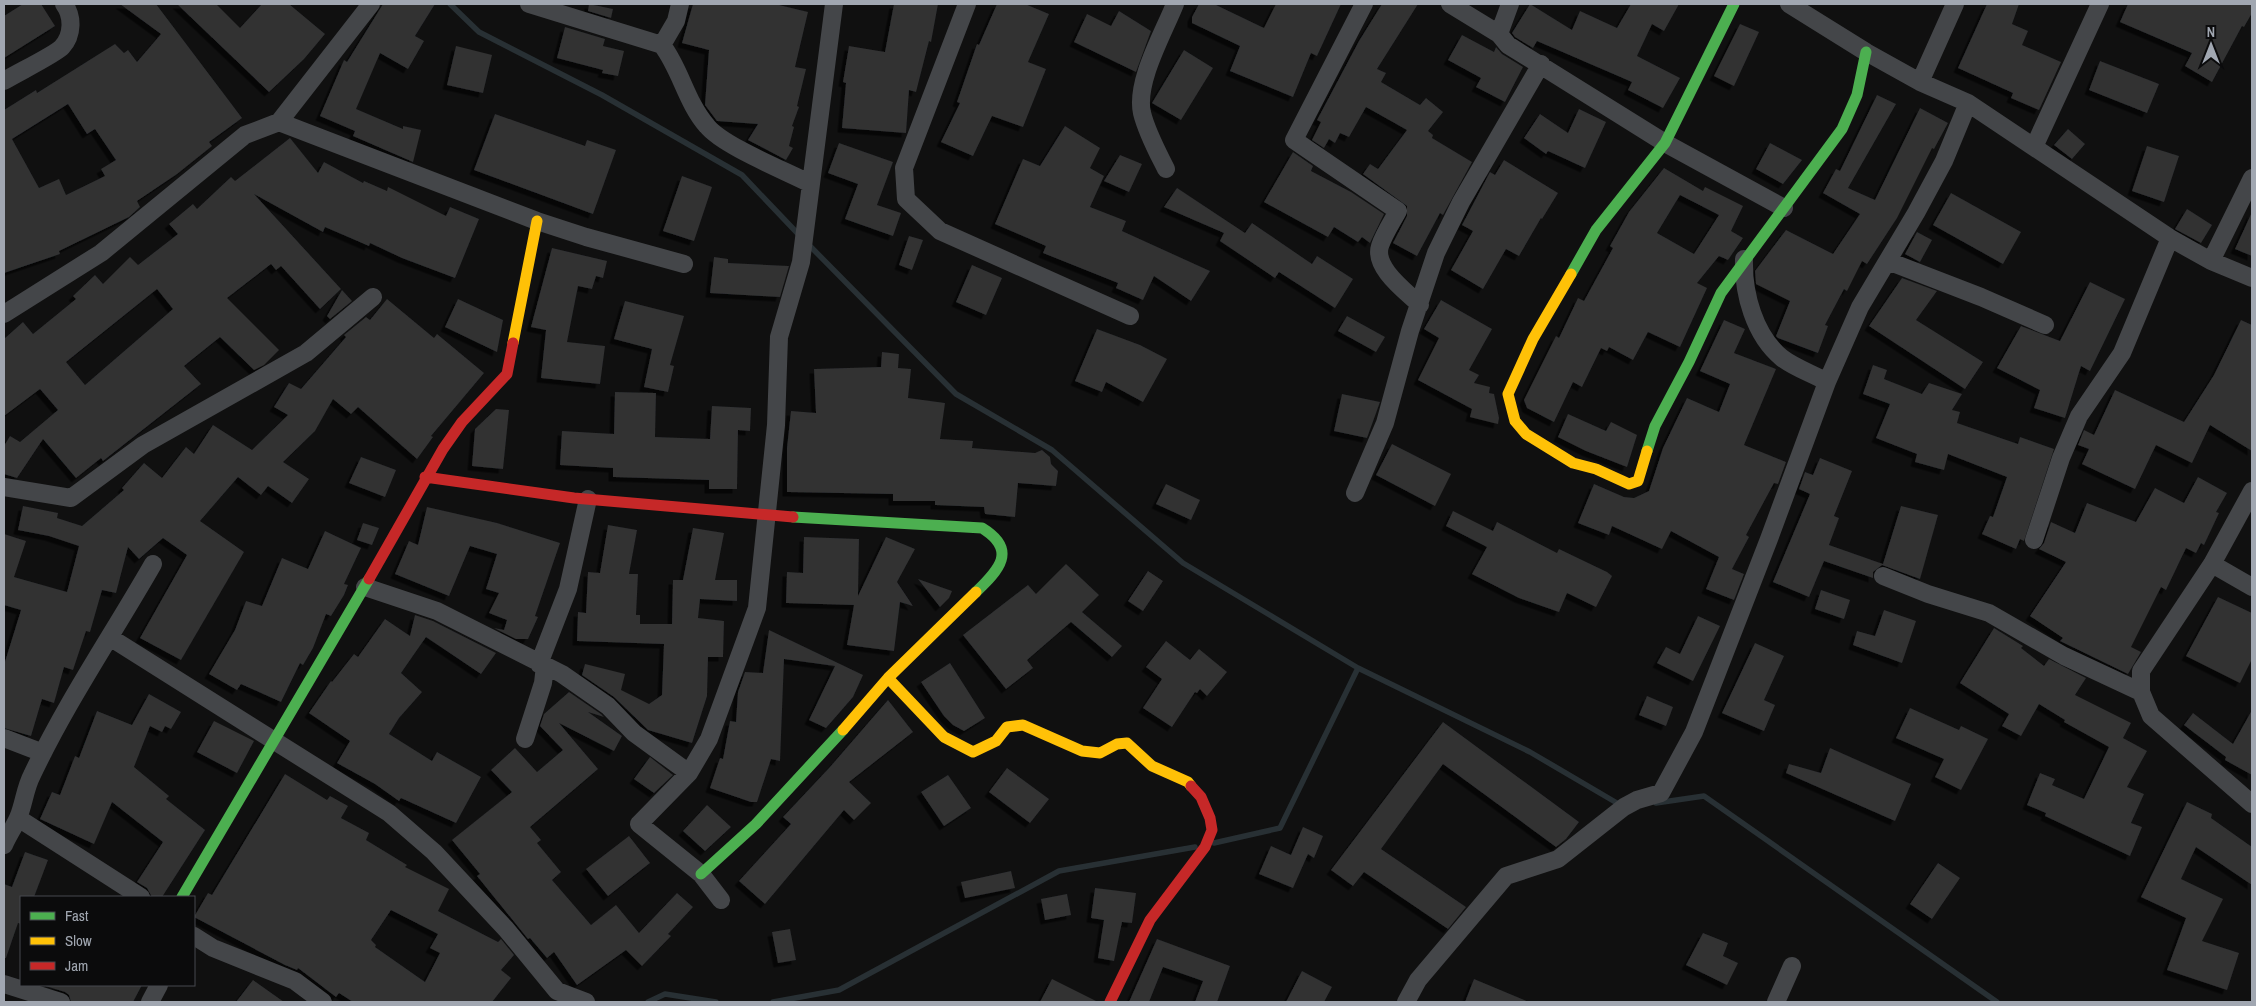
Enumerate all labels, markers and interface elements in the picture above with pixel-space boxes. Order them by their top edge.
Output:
north arrow [2186,20,2236,70]
text: N [2207,23,2215,41]
legend [20,896,195,986]
text: Fast [65,905,89,926]
text: Slow [65,930,92,951]
text: Jam [65,955,88,976]

